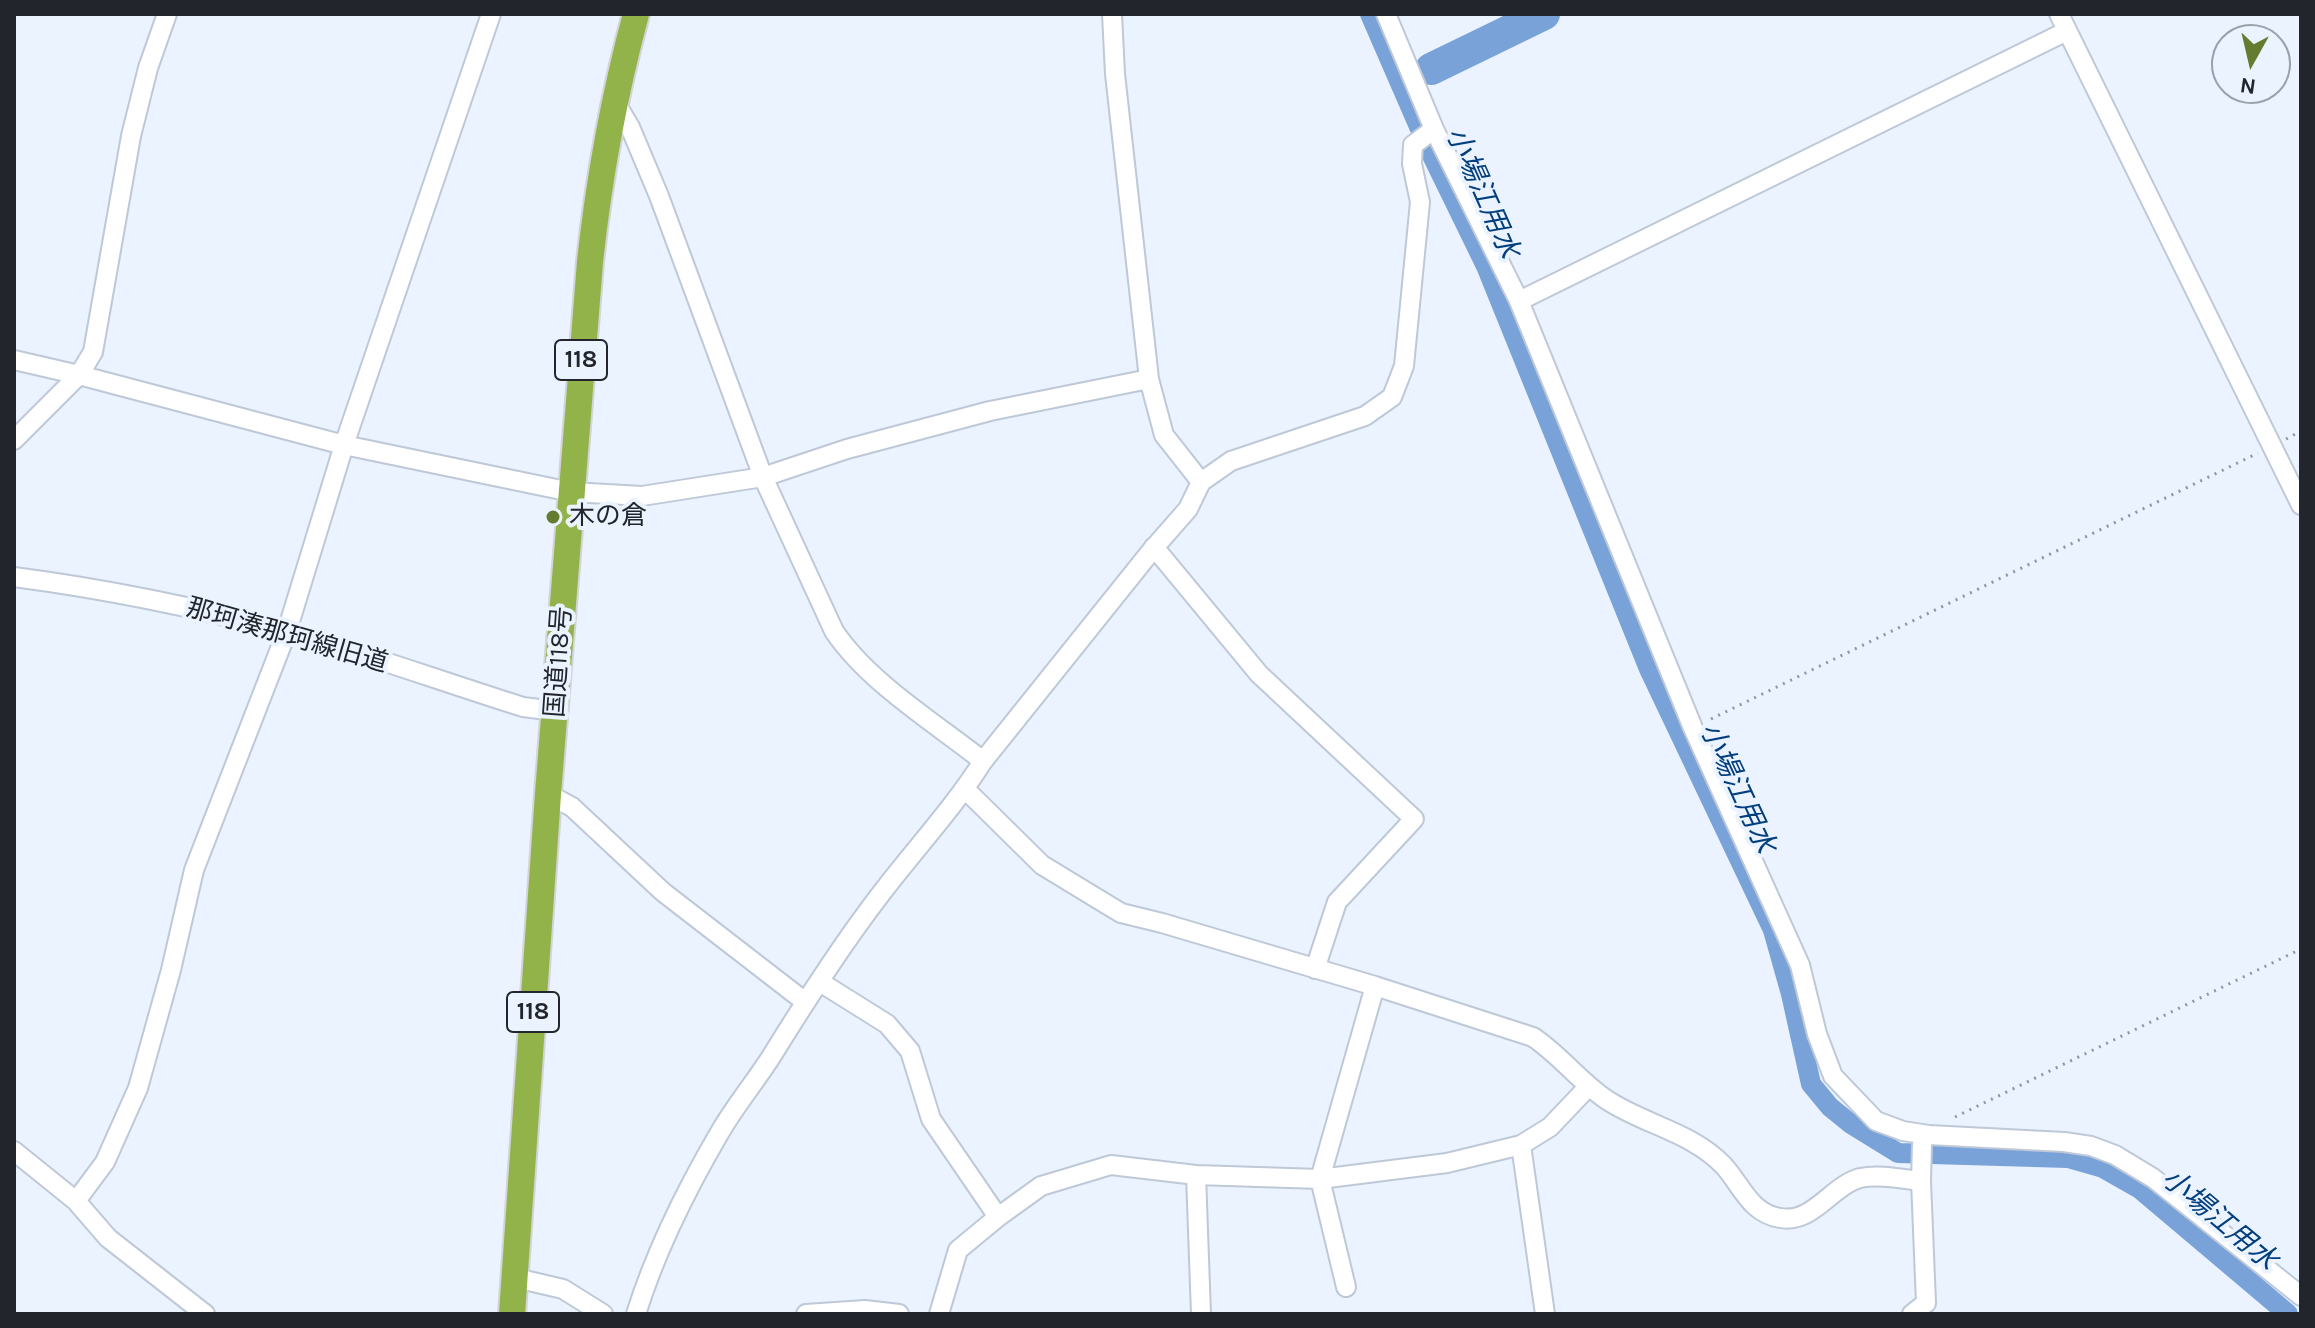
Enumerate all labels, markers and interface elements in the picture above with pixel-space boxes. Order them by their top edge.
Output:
north arrow [2211,24,2291,104]
text: N [2238,72,2258,100]
water label: 小場江用水 [1438,122,1526,264]
road number: 118 [555,340,607,380]
place label: 木の倉 [569,501,647,533]
marker: 木の倉 [544,508,562,526]
street label: 那珂湊那珂線旧道 [183,592,391,680]
street label: 国道118号 [540,605,578,719]
water label: 小場江用水 [1692,717,1782,859]
road number: 118 [507,992,559,1032]
water label: 小場江用水 [2155,1162,2283,1278]

